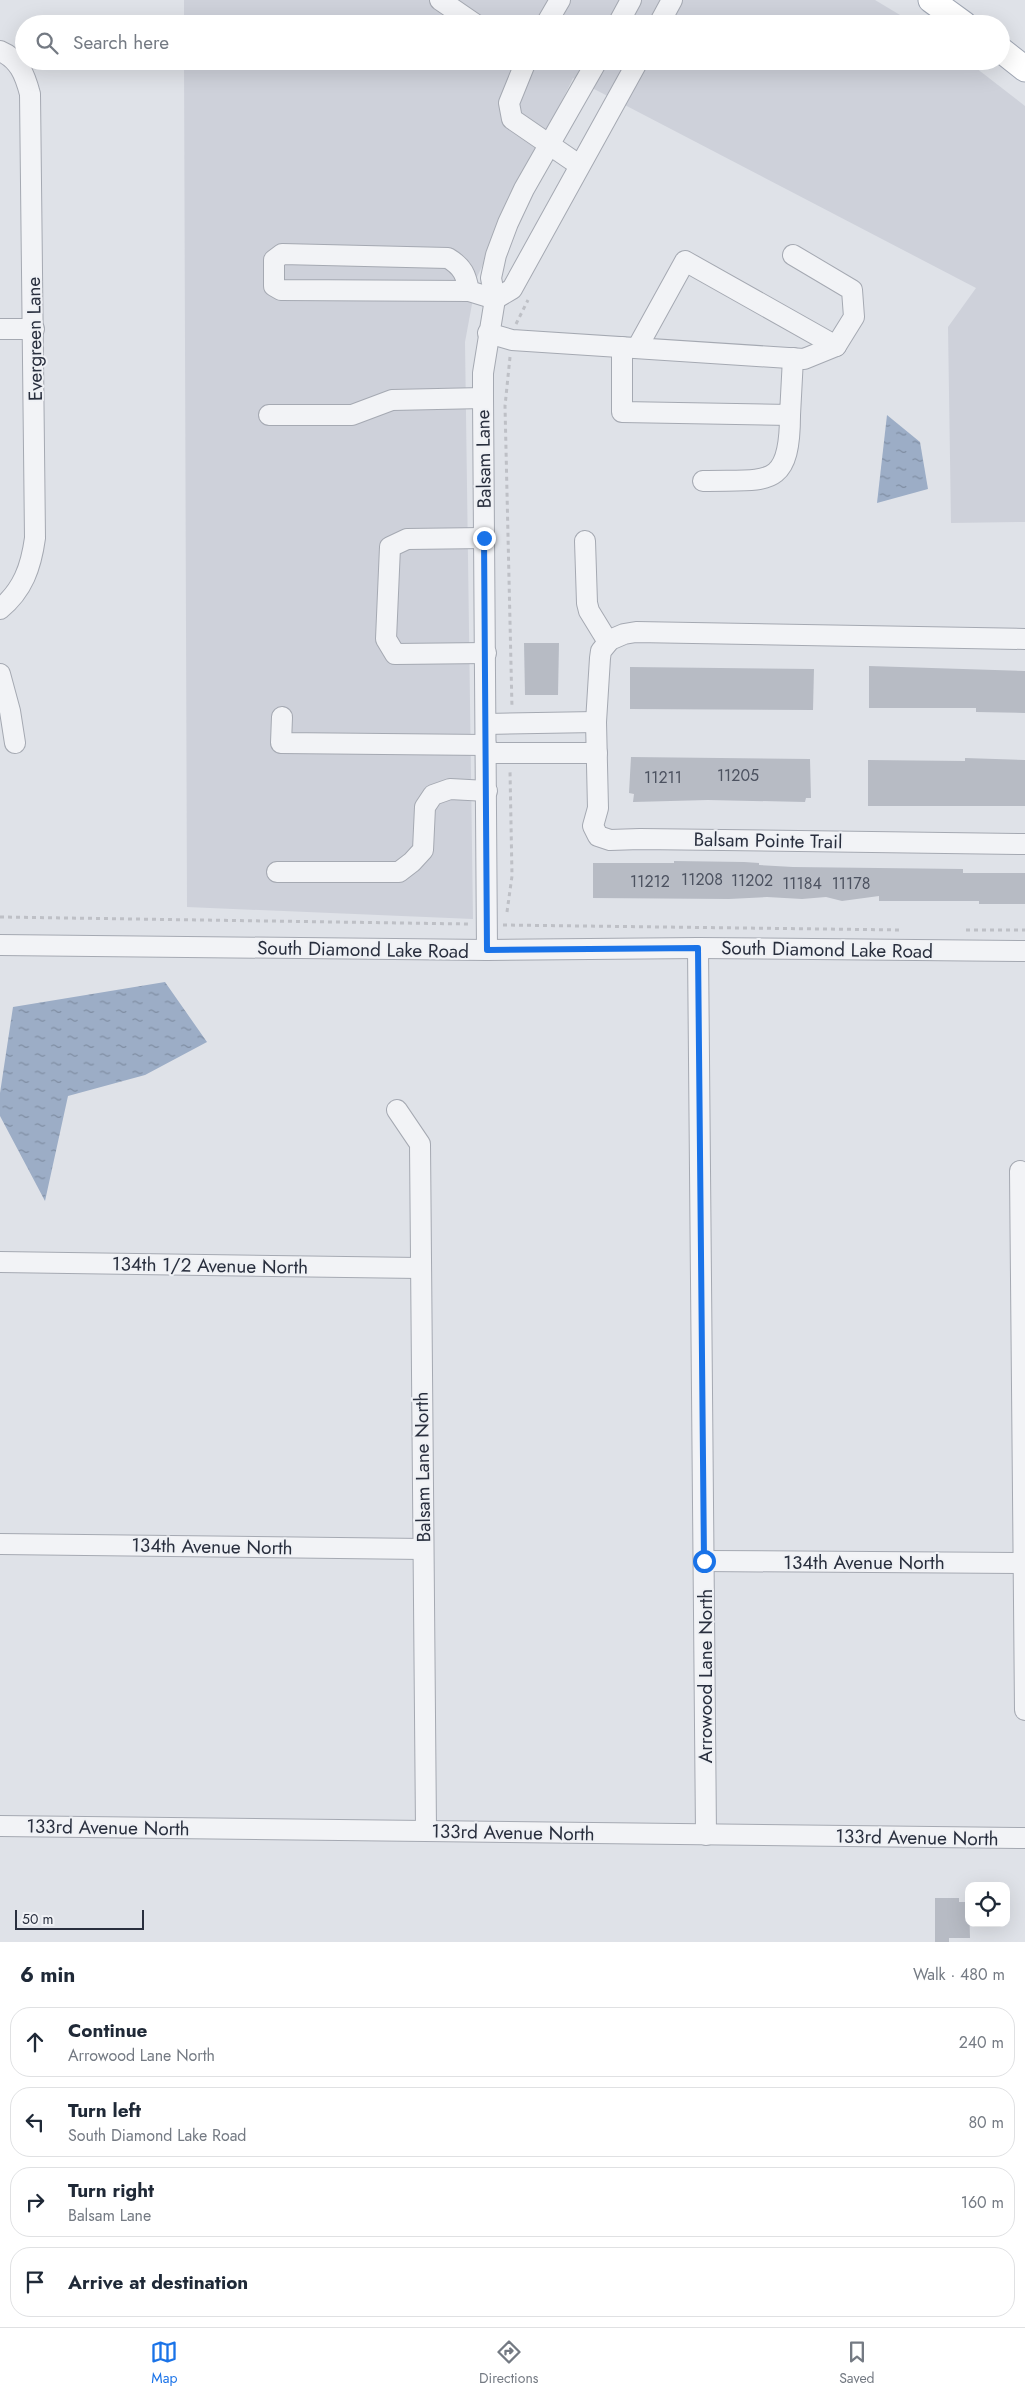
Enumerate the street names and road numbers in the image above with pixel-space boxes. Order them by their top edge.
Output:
street label: Evergreen Lane [20,276,49,401]
street label: Balsam Lane [469,409,498,509]
street label: Balsam Pointe Trail [693,826,843,855]
street label: South Diamond Lake Road [257,934,469,965]
street label: South Diamond Lake Road [721,934,933,965]
street label: 134th 1/2 Avenue North [112,1250,308,1281]
street label: Balsam Lane North [408,1391,437,1543]
street label: 134th Avenue North [131,1532,293,1561]
street label: 134th Avenue North [783,1549,945,1576]
street label: Arrowood Lane North [692,1589,719,1763]
street label: 133rd Avenue North [26,1813,190,1842]
street label: 133rd Avenue North [431,1818,595,1847]
street label: 133rd Avenue North [835,1823,999,1852]

